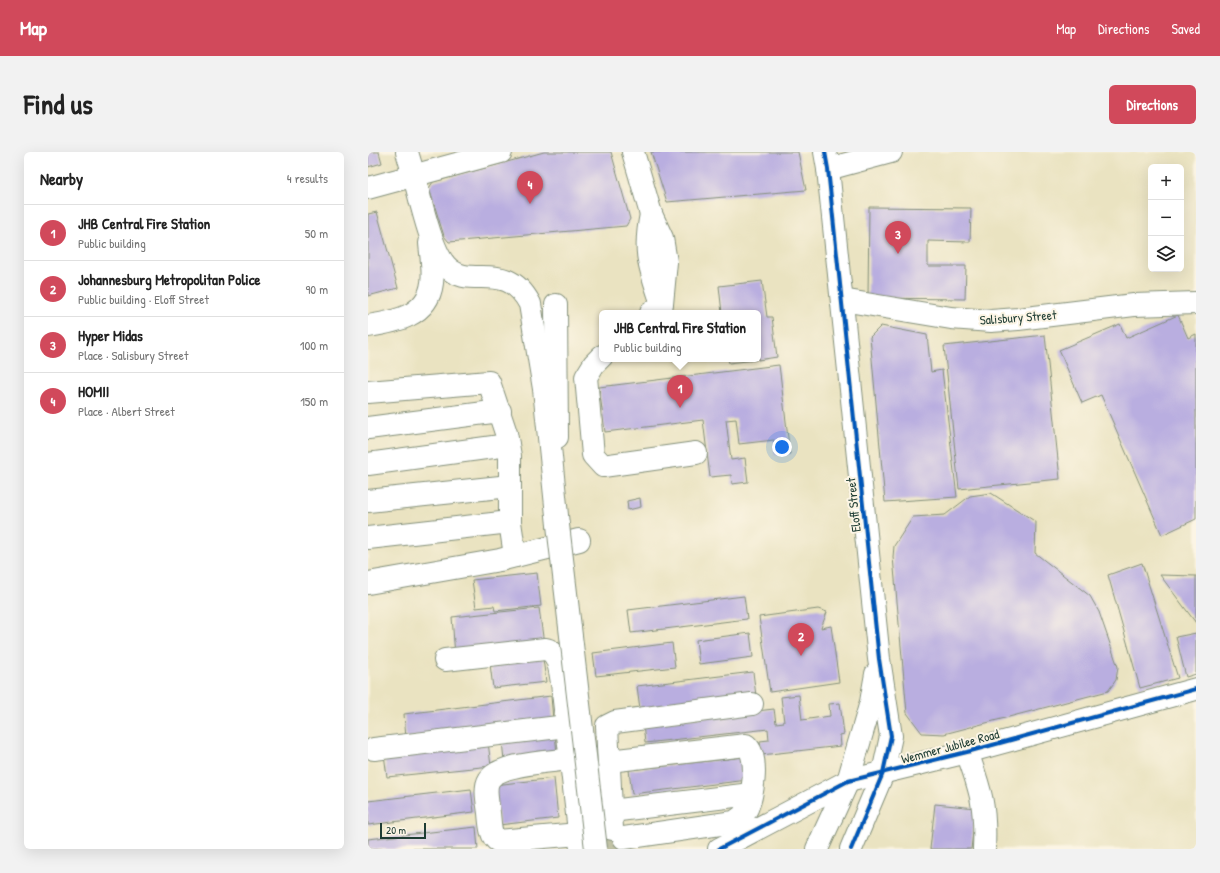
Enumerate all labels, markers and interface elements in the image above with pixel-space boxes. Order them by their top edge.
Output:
text: Map [20,15,47,41]
text: Map [1056,19,1076,38]
text: Directions [1098,19,1149,38]
text: Saved [1171,19,1200,38]
text: Find us [24,85,93,123]
button: Directions [1109,85,1196,124]
map controls [1148,164,1184,272]
button: + [1148,164,1184,200]
text: Nearby [40,167,83,190]
text: 4 results [287,169,328,187]
pin: 4 [517,171,543,204]
button: − [1148,200,1184,236]
text: JHB Central Fire Station [78,213,210,234]
pin: 3 [885,221,911,254]
text: 1 [51,224,55,242]
text: 50 m [305,224,328,242]
text: Public building [78,234,146,252]
button: layers [1148,236,1184,272]
text: Johannesburg Metropolitan Police [78,269,261,290]
text: 2 [50,280,56,298]
text: 90 m [306,280,328,298]
text: Public building · Eloff Street [78,290,209,308]
street label: Salisbury Street [979,305,1057,329]
popup [599,310,761,362]
text: JHB Central Fire Station [614,317,746,338]
text: Hyper Midas [78,325,143,346]
text: 3 [50,336,56,354]
text: 100 m [300,336,328,354]
text: Public building [614,338,682,356]
text: Place · Salisbury Street [78,346,188,364]
pin: 1 [667,375,693,408]
text: HOMII [78,381,109,402]
text: 4 [51,392,55,410]
text: 150 m [300,392,328,410]
text: Place · Albert Street [78,402,175,420]
your location [772,437,792,457]
street label: Eloff Street [841,476,865,533]
pin: 2 [788,623,814,656]
street label: Wemmer Jubilee Road [899,724,1001,768]
scale bar [380,821,426,840]
text: 20 m [386,823,406,837]

